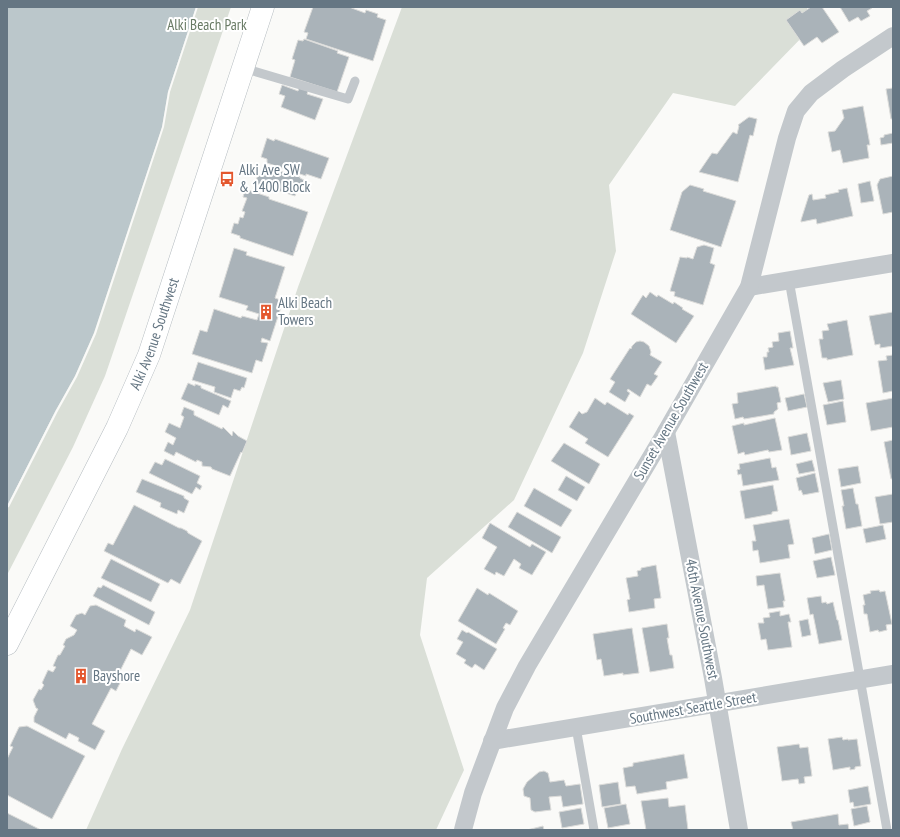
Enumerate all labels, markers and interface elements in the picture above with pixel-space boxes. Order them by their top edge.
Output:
park label: Alki Beach Park [167,15,247,34]
place label: Alki Ave SW & 1400 Block [239,160,311,196]
bus stop icon: Alki Ave SW & 1400 Block [218,170,236,188]
street label: Alki Avenue Southwest [125,275,183,393]
place label: Alki Beach Towers [278,293,332,329]
building icon: Alki Beach Towers [257,303,275,321]
street label: Sunset Avenue Southwest [629,358,712,483]
street label: 46th Avenue Southwest [681,557,723,681]
place label: Bayshore [93,666,140,685]
building icon: Bayshore [72,667,90,685]
street label: Southwest Seattle Street [628,687,758,728]

